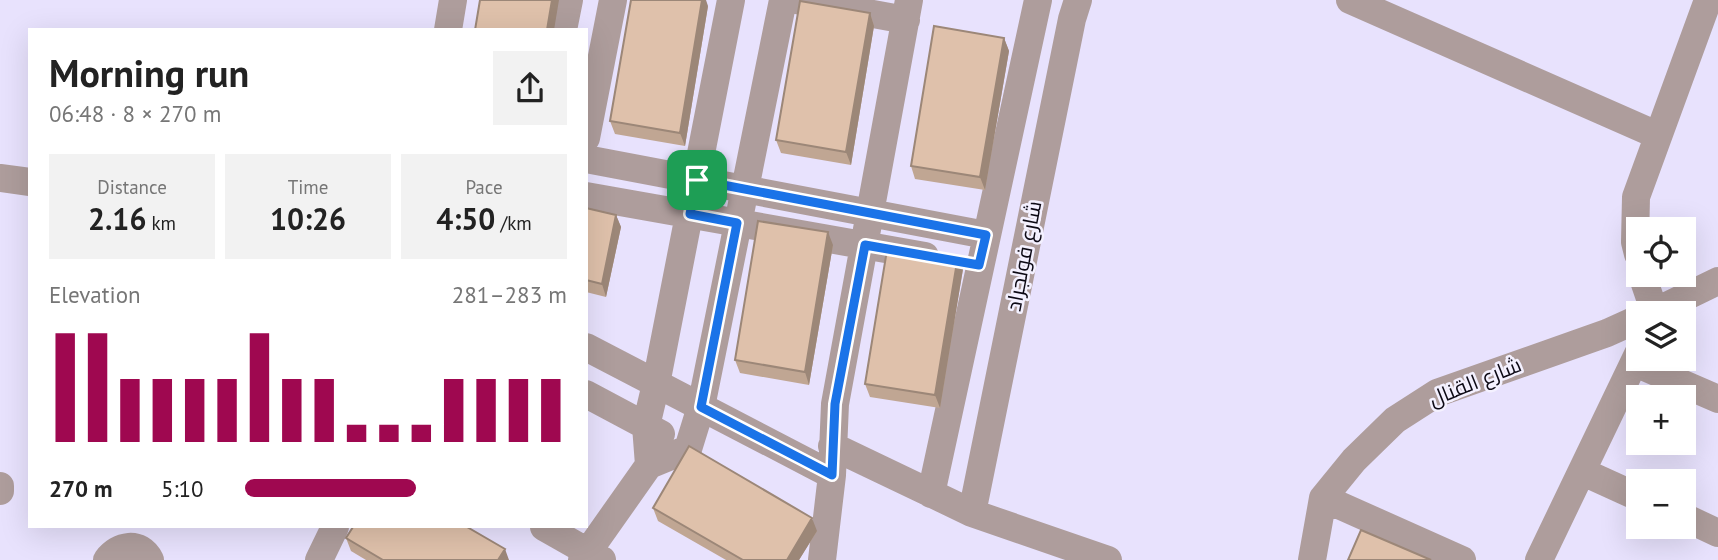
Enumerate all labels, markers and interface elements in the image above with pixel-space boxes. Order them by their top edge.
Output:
text: Morning run [49,48,249,97]
button: share [493,51,567,125]
text: 06:48 · 8 × 270 m [49,99,221,128]
pin [667,150,727,210]
icon: arrive [678,161,716,199]
text: Distance [97,175,167,199]
text: Time [288,175,328,199]
text: Pace [465,175,503,199]
text: 2.16 [88,199,146,238]
text: 10:26 [270,199,346,238]
text: 4:50 [436,199,495,238]
street label: شارع فولجراد [1000,199,1048,313]
text: km [146,211,176,235]
text: /km [495,211,532,235]
map controls [1626,217,1696,539]
button: locate [1626,217,1696,287]
text: Elevation [49,280,141,309]
text: 281–283 m [452,280,567,309]
button: layers [1626,301,1696,371]
street label: شارع القنال [1425,351,1525,413]
button: + [1626,385,1696,455]
button: − [1626,469,1696,539]
text: 270 m [49,474,112,503]
text: 5:10 [161,474,204,503]

